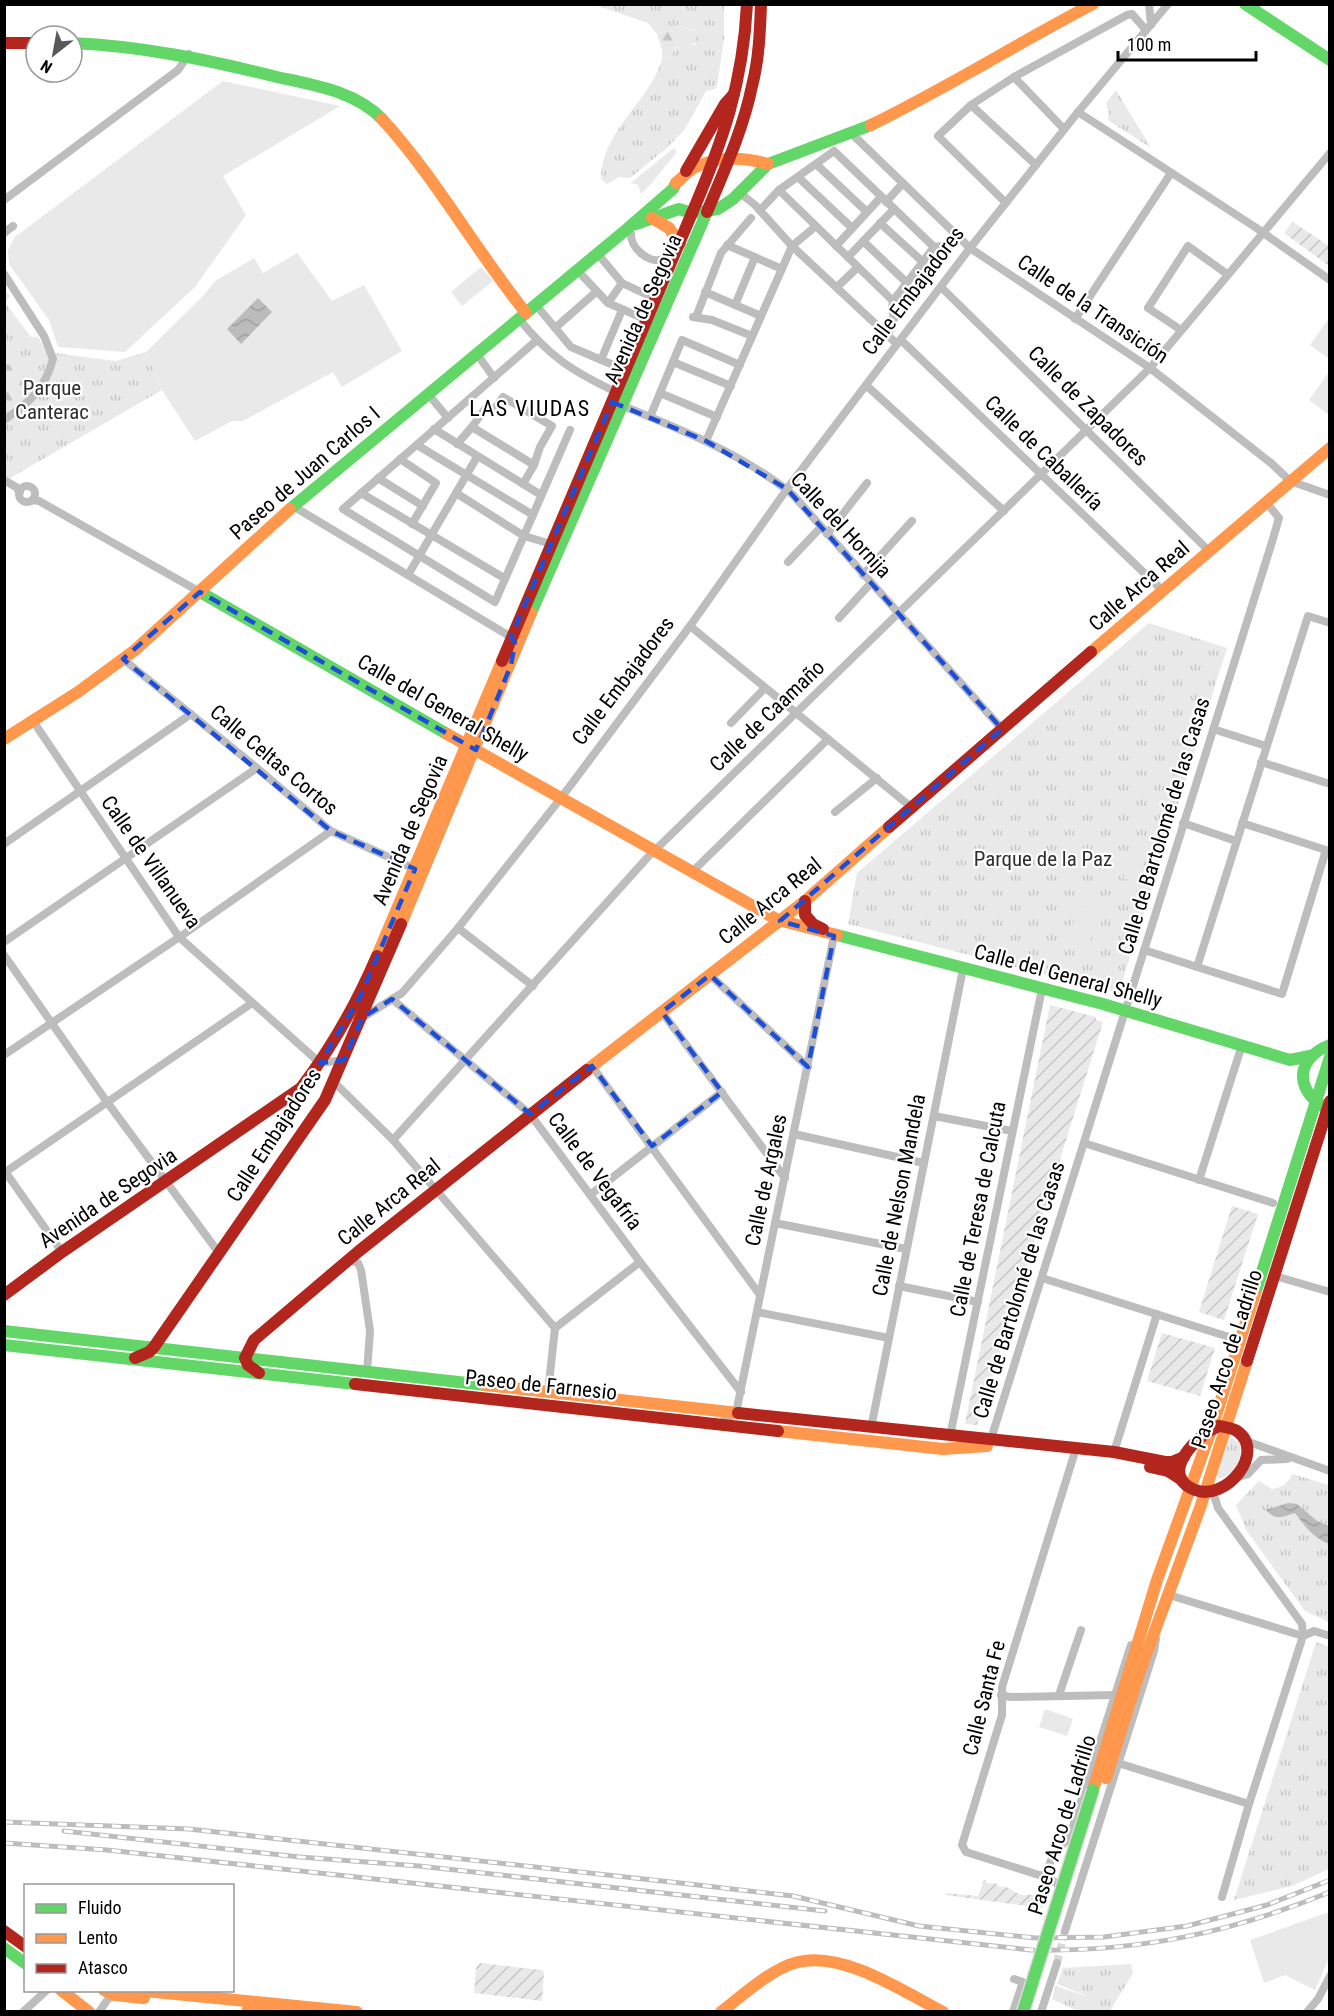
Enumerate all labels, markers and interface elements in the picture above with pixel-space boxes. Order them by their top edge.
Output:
north arrow [24,24,84,84]
scale bar [1118,24,1256,62]
text: 100 m [1127,34,1171,55]
text: N [37,56,56,77]
street label: Calle Embajadores [857,222,969,360]
street label: Avenida de Segovia [599,231,687,387]
street label: Calle de la Transición [1013,250,1173,368]
street label: Calle de Zapadores [1023,341,1153,471]
park label: Parque Canterac [15,376,89,424]
street label: Calle de Caballería [980,391,1108,515]
district label: LAS VIUDAS [469,396,591,421]
street label: Paseo de Juan Carlos I [225,402,385,544]
street label: Calle del Hornija [786,467,896,583]
street label: Calle Arca Real [1084,536,1194,636]
street label: Calle Embajadores [567,612,679,750]
street label: Calle del General Shelly [353,649,533,767]
street label: Calle de Caamaño [705,655,829,777]
street label: Calle de Bartolomé de las Casas [1113,694,1215,958]
street label: Calle Celtas Cortos [205,700,343,820]
street label: Avenida de Segovia [368,751,452,909]
street label: Calle de Villanueva [96,791,206,933]
park label: Parque de la Paz [974,847,1112,871]
street label: Calle Arca Real [714,852,826,950]
street label: Calle del General Shelly [971,939,1165,1013]
street label: Calle Embajadores [222,1064,326,1206]
street label: Calle de Nelson Mandela [868,1092,930,1298]
street label: Calle de Teresa de Calcuta [945,1099,1011,1319]
street label: Calle de Vegafría [543,1107,647,1235]
street label: Calle de Argales [740,1112,792,1248]
street label: Avenida de Segovia [35,1143,181,1253]
street label: Calle Arca Real [333,1153,445,1251]
street label: Calle de Bartolomé de las Casas [968,1158,1070,1422]
street label: Paseo Arco de Ladrillo [1187,1267,1267,1451]
street label: Paseo de Farnesio [464,1365,618,1405]
street label: Calle Santa Fe [958,1638,1010,1758]
street label: Paseo Arco de Ladrillo [1023,1732,1101,1918]
legend [24,1884,234,1992]
text: Fluido [78,1897,122,1918]
text: Lento [78,1927,118,1948]
text: Atasco [78,1957,128,1978]

